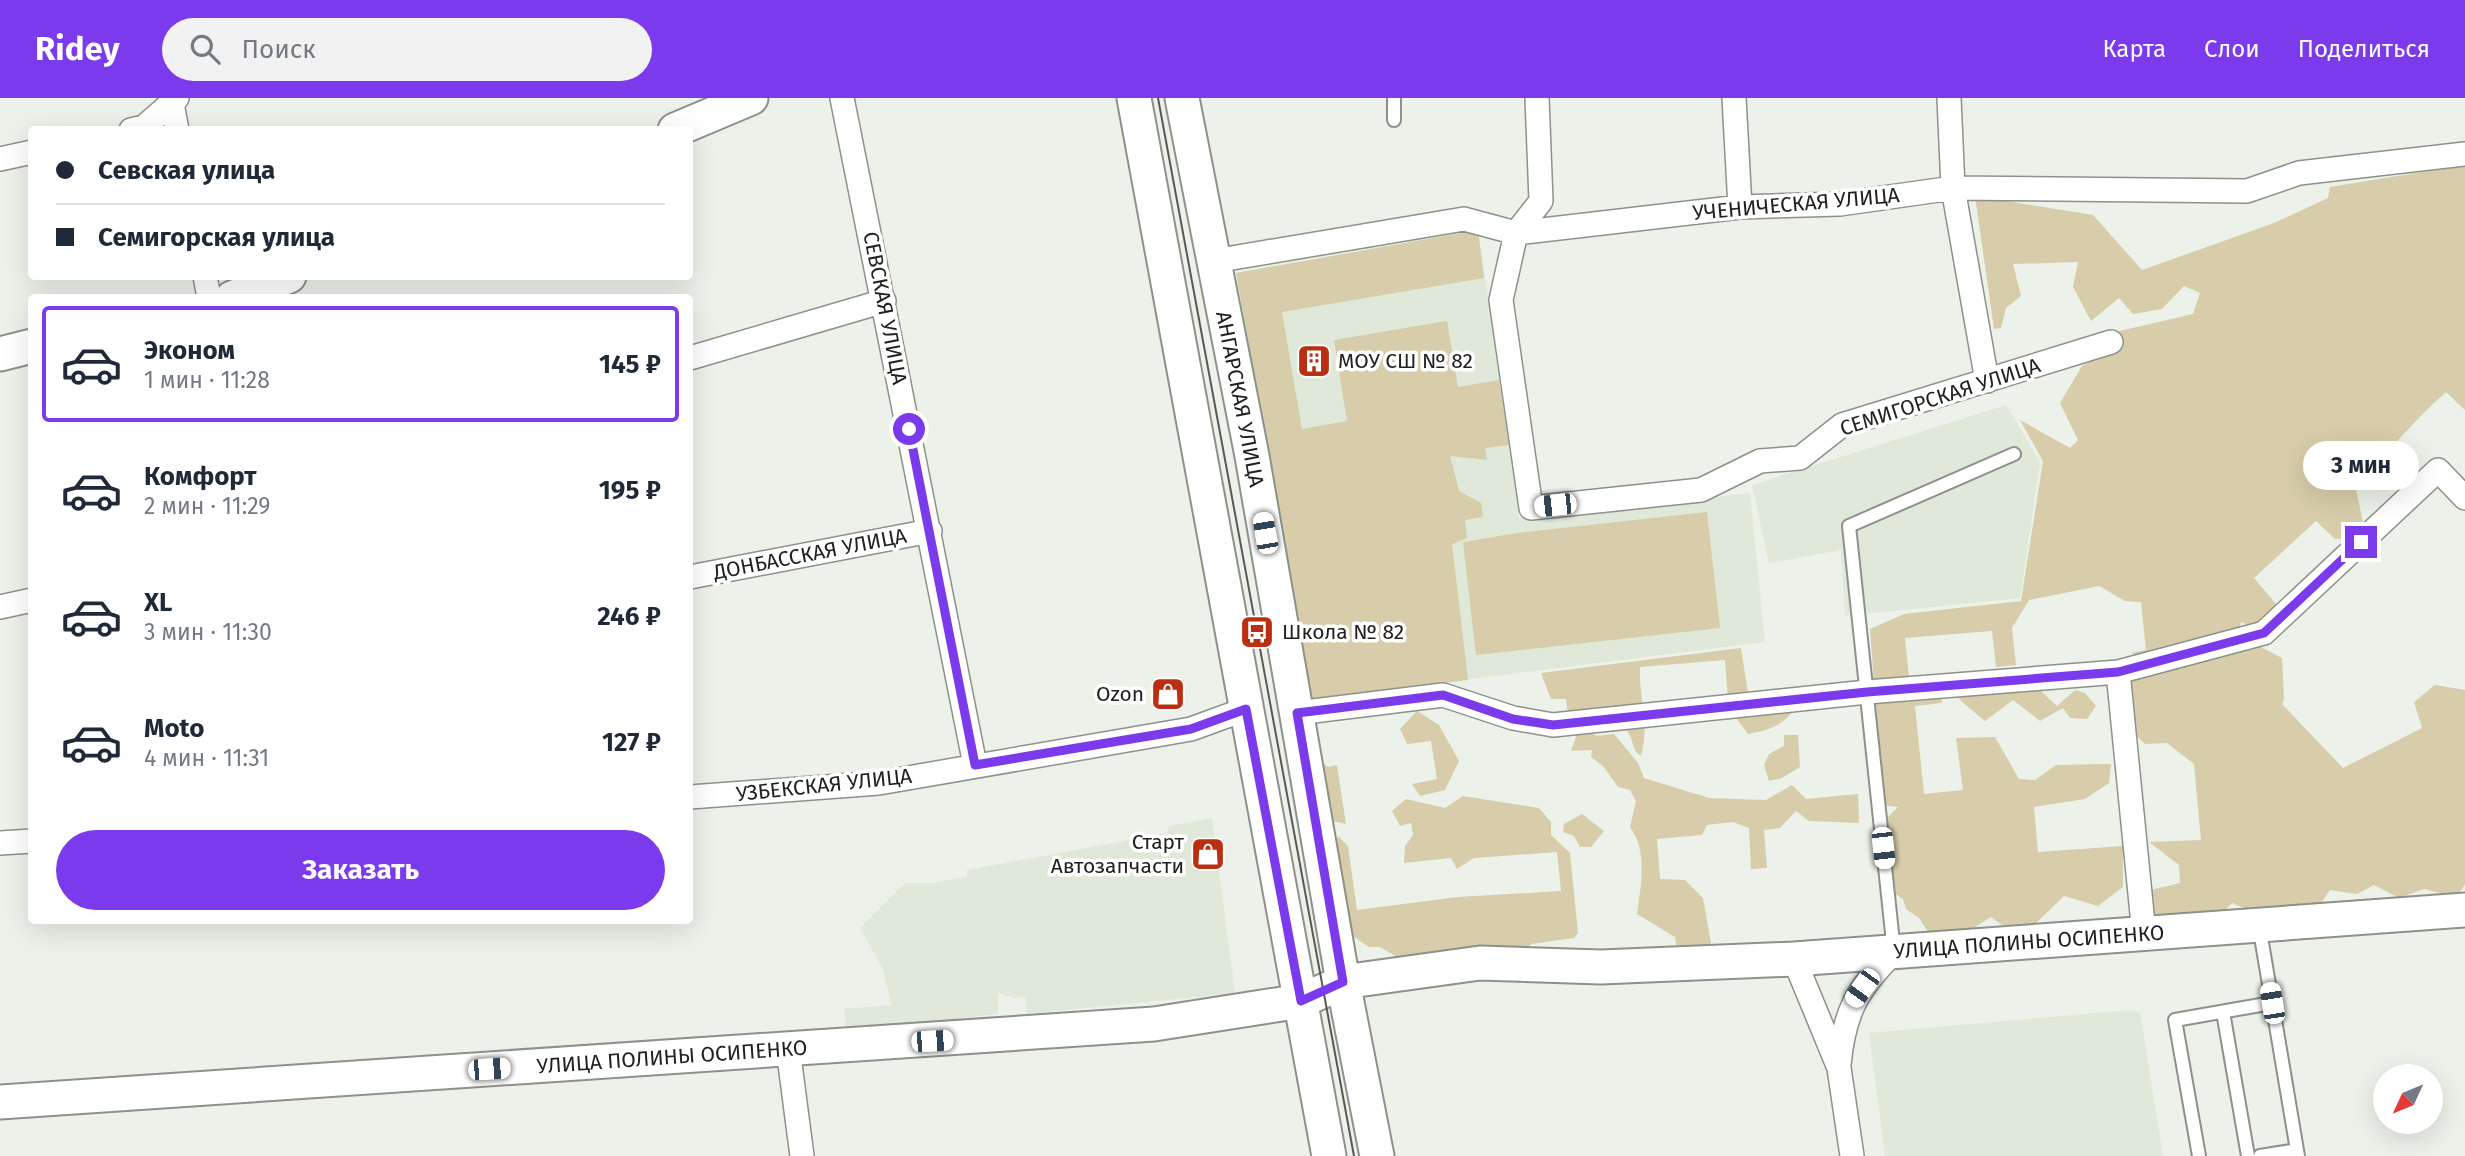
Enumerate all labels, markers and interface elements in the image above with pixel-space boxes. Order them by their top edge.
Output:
search box [162,18,652,81]
text: Ridey [35,29,120,69]
icon: search [186,30,224,68]
text: Поиск [242,34,316,65]
text: Карта [2102,35,2166,63]
text: Слои [2204,35,2260,63]
text: Поделиться [2298,35,2430,63]
text: Севская улица [98,155,275,186]
street label: УЧЕНИЧЕСКАЯ УЛИЦА [1692,182,1900,226]
text: Семигорская улица [98,222,335,253]
street label: СЕВСКАЯ УЛИЦА [857,229,913,387]
street label: АНГАРСКАЯ УЛИЦА [1210,309,1270,489]
icon: car [60,333,123,396]
text: Эконом [144,335,235,366]
building icon: МОУ СШ № 82 [1295,342,1333,380]
place label: МОУ СШ № 82 [1338,348,1473,374]
text: 145 ₽ [599,349,661,380]
street label: СЕМИГОРСКАЯ УЛИЦА [1836,352,2044,442]
text: 1 мин · 11:28 [144,366,270,394]
route start [893,413,925,445]
callout: 3 мин [2303,440,2419,490]
text: 3 мин [2331,451,2391,479]
icon: car [60,459,123,522]
text: Комфорт [144,461,257,492]
text: 195 ₽ [599,475,661,506]
text: 2 мин · 11:29 [144,492,270,520]
car [1534,492,1577,518]
car [1252,510,1279,556]
street label: ДОНБАССКАЯ УЛИЦА [710,523,909,586]
route end [2345,526,2377,558]
icon: car [60,585,123,648]
text: XL [144,587,172,618]
text: 246 ₽ [597,601,661,632]
bus stop icon: Школа № 82 [1238,613,1276,651]
text: 3 мин · 11:30 [144,618,272,646]
place label: Школа № 82 [1282,619,1404,645]
shop icon: Ozon [1149,675,1187,713]
place label: Ozon [1096,681,1144,707]
icon: car [60,711,123,774]
text: Moto [144,713,204,744]
text: 127 ₽ [602,727,661,758]
text: 4 мин · 11:31 [144,744,269,772]
street label: УЗБЕКСКАЯ УЛИЦА [735,763,913,807]
car [1871,826,1896,870]
place label: Старт Автозапчасти [1051,829,1185,879]
button: Заказать [56,830,665,910]
shop icon: Старт Автозапчасти [1189,835,1227,873]
street label: УЛИЦА ПОЛИНЫ ОСИПЕНКО [1893,920,2165,964]
car [1842,965,1883,1011]
car [2259,981,2286,1025]
car [911,1029,954,1053]
street label: УЛИЦА ПОЛИНЫ ОСИПЕНКО [536,1035,808,1079]
car [468,1057,511,1081]
north arrow [2373,1064,2443,1134]
map controls [2373,1064,2443,1134]

